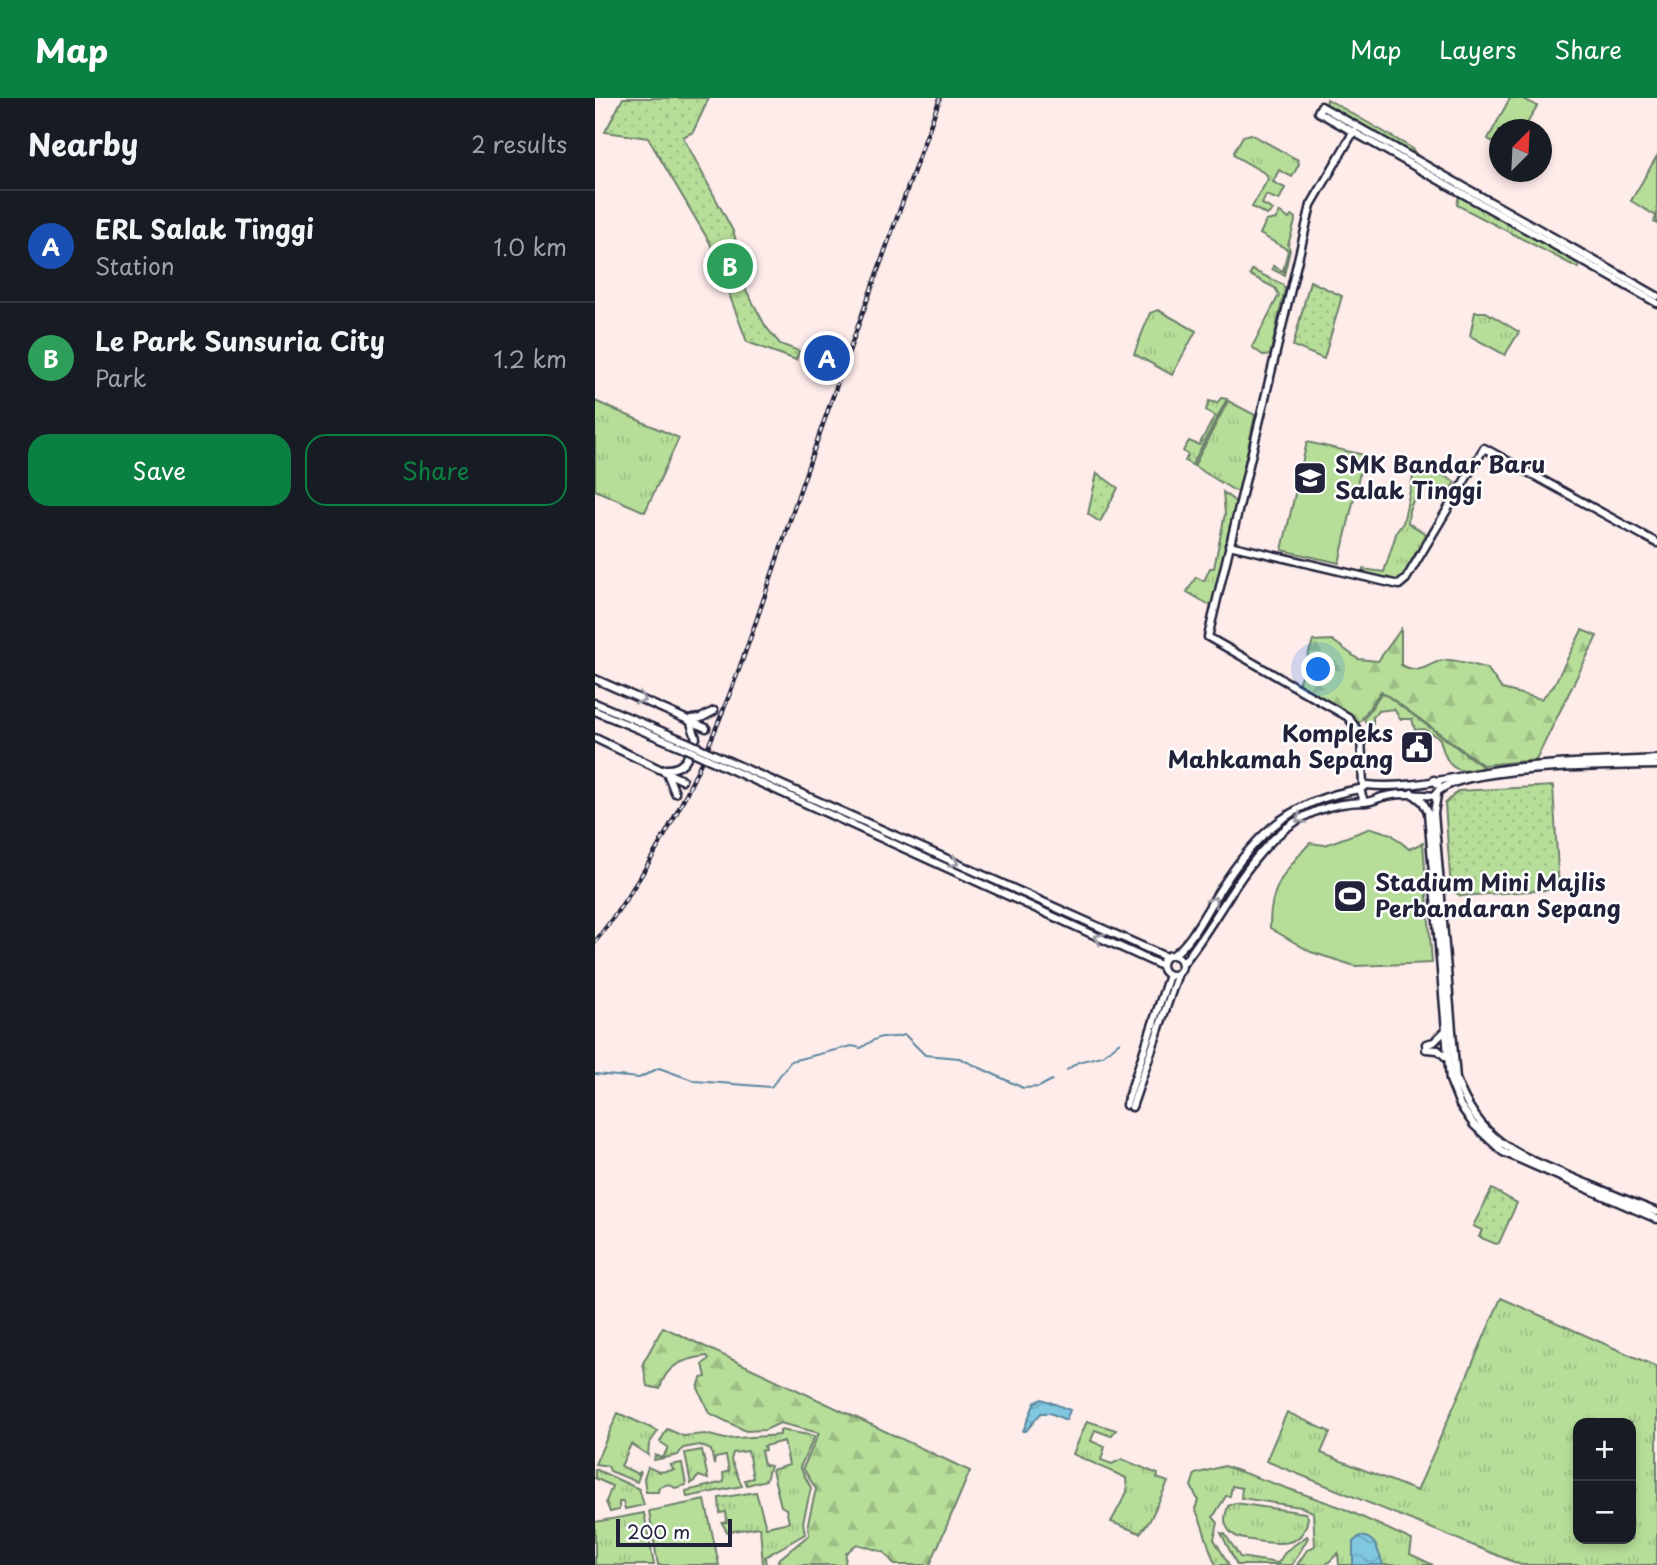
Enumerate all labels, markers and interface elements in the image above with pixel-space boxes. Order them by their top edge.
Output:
text: Map [35,24,108,74]
text: Map [1350,31,1401,67]
text: Layers [1439,31,1516,67]
text: Share [1554,31,1622,67]
north arrow [1489,119,1552,182]
text: Nearby [28,121,138,166]
text: 2 results [471,126,567,161]
text: ERL Salak Tinggi [95,209,314,248]
text: A [42,229,60,264]
text: 1.0 km [494,229,567,264]
pin: B [707,240,753,292]
text: Station [95,248,175,283]
text: Le Park Sunsuria City [95,321,385,360]
pin: A [804,332,850,384]
text: B [43,341,59,376]
text: 1.2 km [494,341,567,376]
text: Park [95,360,146,395]
button: Save [28,434,291,506]
button: Share [305,434,567,506]
place label: SMK Bandar Baru Salak Tinggi [1335,446,1545,507]
school or university icon: SMK Bandar Baru Salak Tinggi [1291,459,1329,497]
your location [1301,652,1335,686]
one-way arrow [633,691,646,705]
place label: Kompleks Mahkamah Sepang [1168,715,1393,776]
public building icon: Kompleks Mahkamah Sepang [1398,728,1436,766]
one-way arrow [1294,810,1307,823]
one-way arrow [947,854,959,868]
place label: Stadium Mini Majlis Perbandaran Sepang [1375,864,1621,925]
sports icon: Stadium Mini Majlis Perbandaran Sepang [1331,877,1369,915]
one-way arrow [1204,896,1217,909]
one-way arrow [1094,932,1107,946]
map controls [1573,1418,1636,1544]
button: + [1573,1418,1636,1481]
button: − [1573,1481,1636,1544]
scale bar [616,1516,731,1548]
text: 200 m [627,1517,690,1545]

